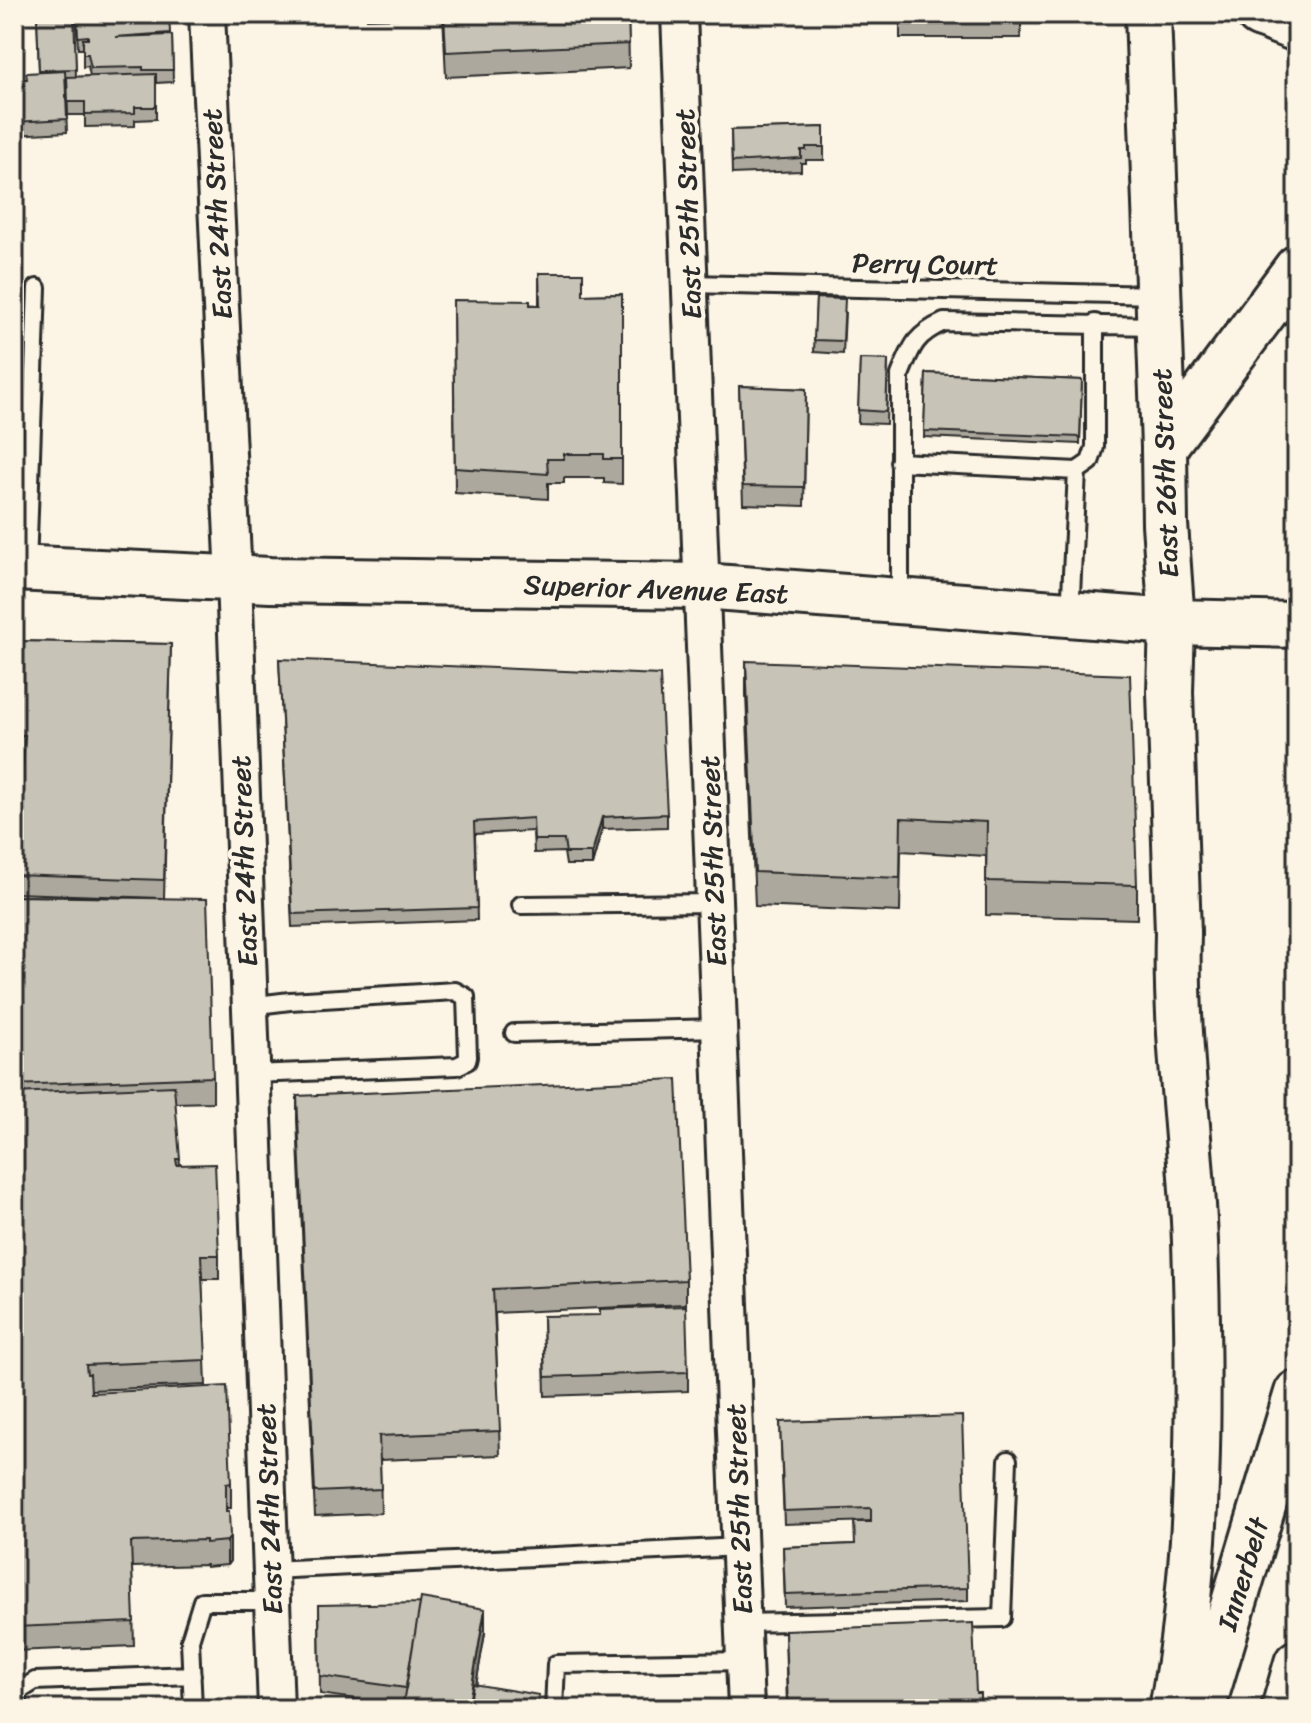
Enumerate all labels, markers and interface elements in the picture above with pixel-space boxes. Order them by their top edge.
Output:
street label: East 24th Street [187,107,247,321]
street label: East 25th Street [660,108,716,320]
street label: Perry Court [851,238,999,290]
street label: East 26th Street [1137,367,1193,579]
street label: Superior Avenue East [523,560,789,618]
street label: East 24th Street [216,755,272,967]
street label: East 25th Street [685,755,741,967]
street label: East 24th Street [241,1403,297,1615]
street label: East 25th Street [711,1403,767,1615]
street label: Innerbelt [1202,1510,1284,1638]

